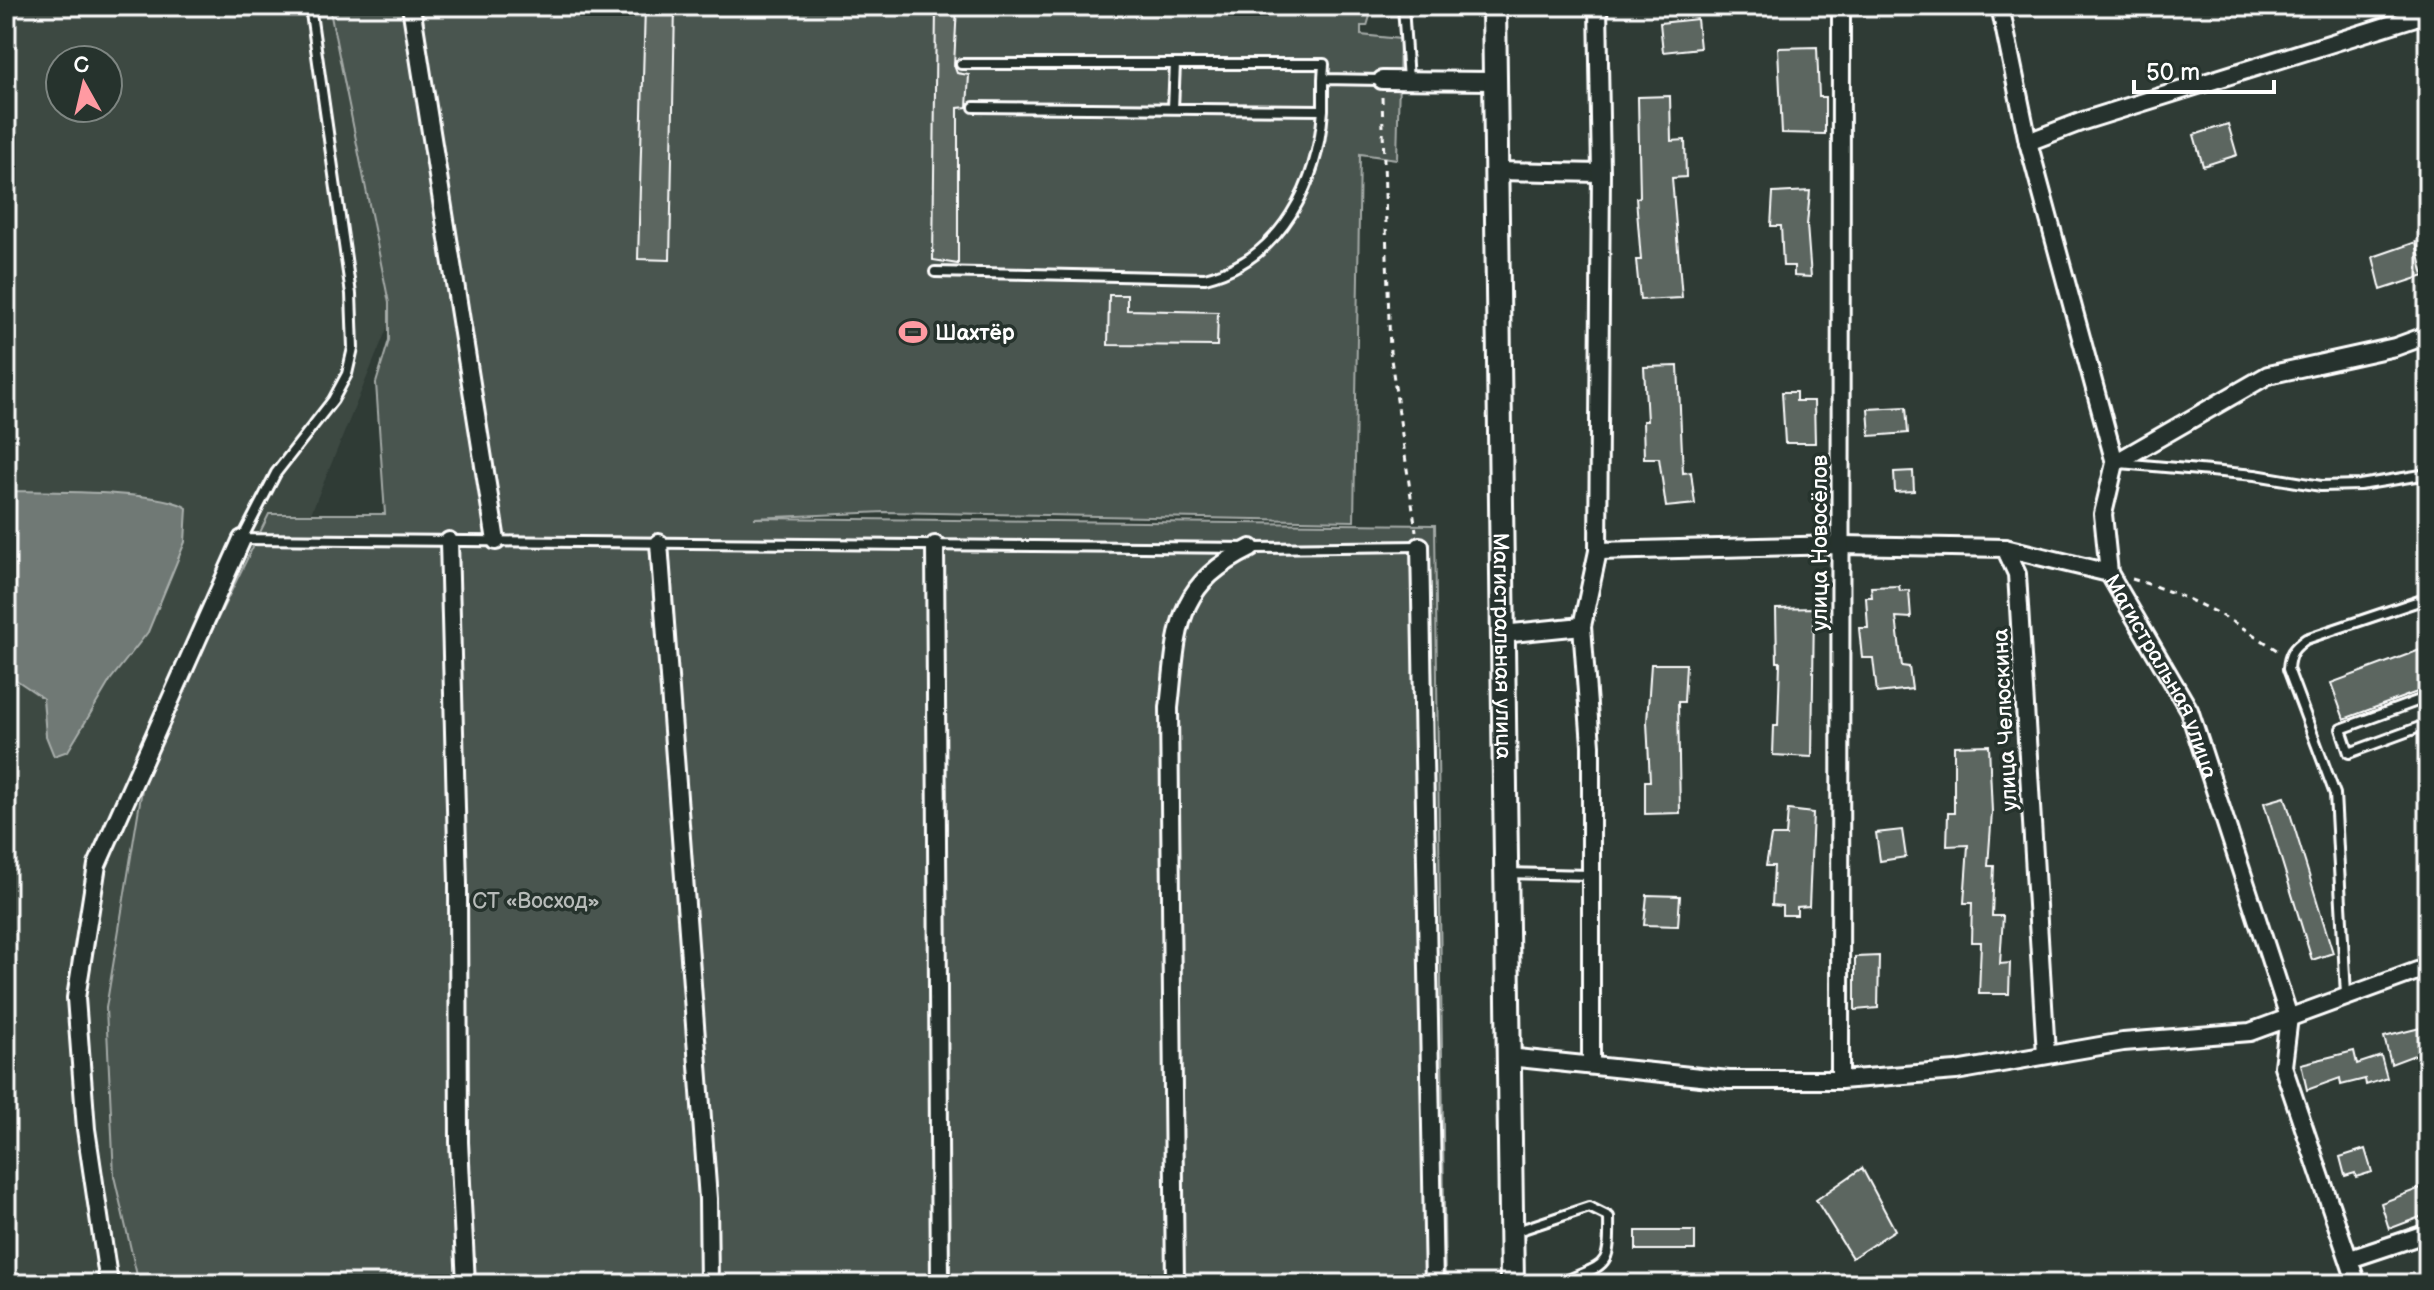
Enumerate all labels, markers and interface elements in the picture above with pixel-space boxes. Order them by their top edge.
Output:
north arrow [44,44,124,124]
scale bar [2134,44,2274,94]
text: С [72,51,91,80]
text: 50 m [2146,58,2200,87]
sports icon: Шахтёр [898,317,928,347]
place label: Шахтёр [935,320,1015,347]
street label: улица Новосёлов [1807,455,1834,631]
street label: Магистральная улица [1486,532,1517,760]
street label: Магистральная улица [2098,570,2223,783]
street label: улица Челюскина [1987,628,2024,812]
park label: СТ «Восход» [472,888,600,915]

